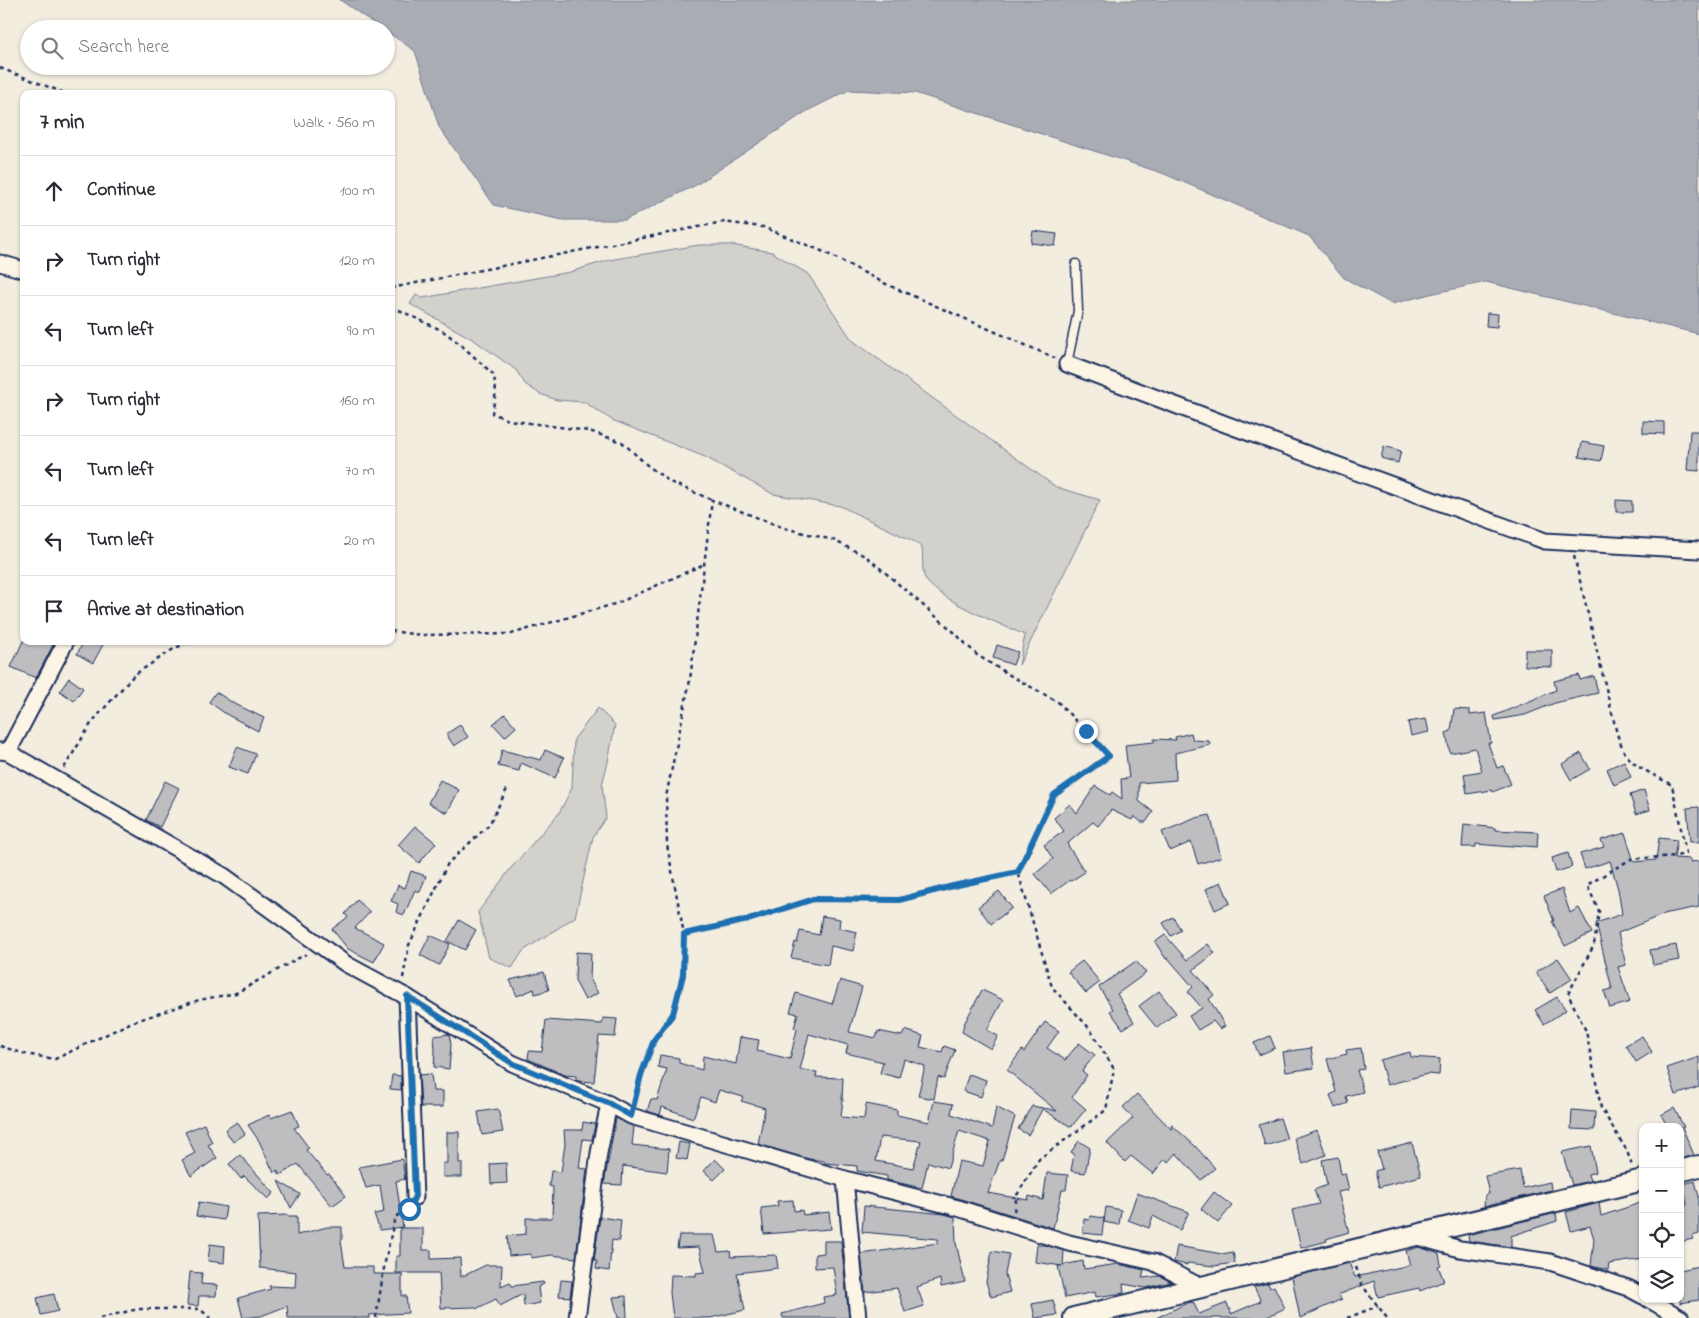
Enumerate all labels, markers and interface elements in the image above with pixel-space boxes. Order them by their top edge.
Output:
search box [20,20,395,75]
icon: search [38,34,66,62]
text: Search here [78,34,169,61]
text: 7 min [40,108,84,138]
text: Walk · 560 m [293,111,375,135]
icon: ahead [40,177,68,205]
text: Continue [87,177,155,204]
text: 100 m [340,179,375,203]
icon: right [40,247,68,275]
text: Turn right [87,247,160,274]
text: 120 m [339,249,375,273]
icon: left [40,317,68,345]
text: Turn left [87,317,154,344]
text: 90 m [347,319,375,343]
icon: right [40,387,68,415]
text: Turn right [87,387,160,414]
text: 160 m [340,389,375,413]
icon: left [40,457,68,485]
text: Turn left [87,457,154,484]
text: 70 m [345,459,375,483]
icon: left [40,527,68,555]
text: Turn left [87,527,154,554]
text: 20 m [344,529,375,553]
icon: arrive [40,597,68,625]
text: Arrive at destination [87,597,244,624]
route end [1075,720,1098,743]
map controls [1639,1123,1684,1303]
button: + [1639,1123,1684,1168]
button: − [1639,1168,1684,1213]
route start [398,1198,421,1221]
button: locate [1639,1213,1684,1258]
button: layers [1639,1258,1684,1303]

